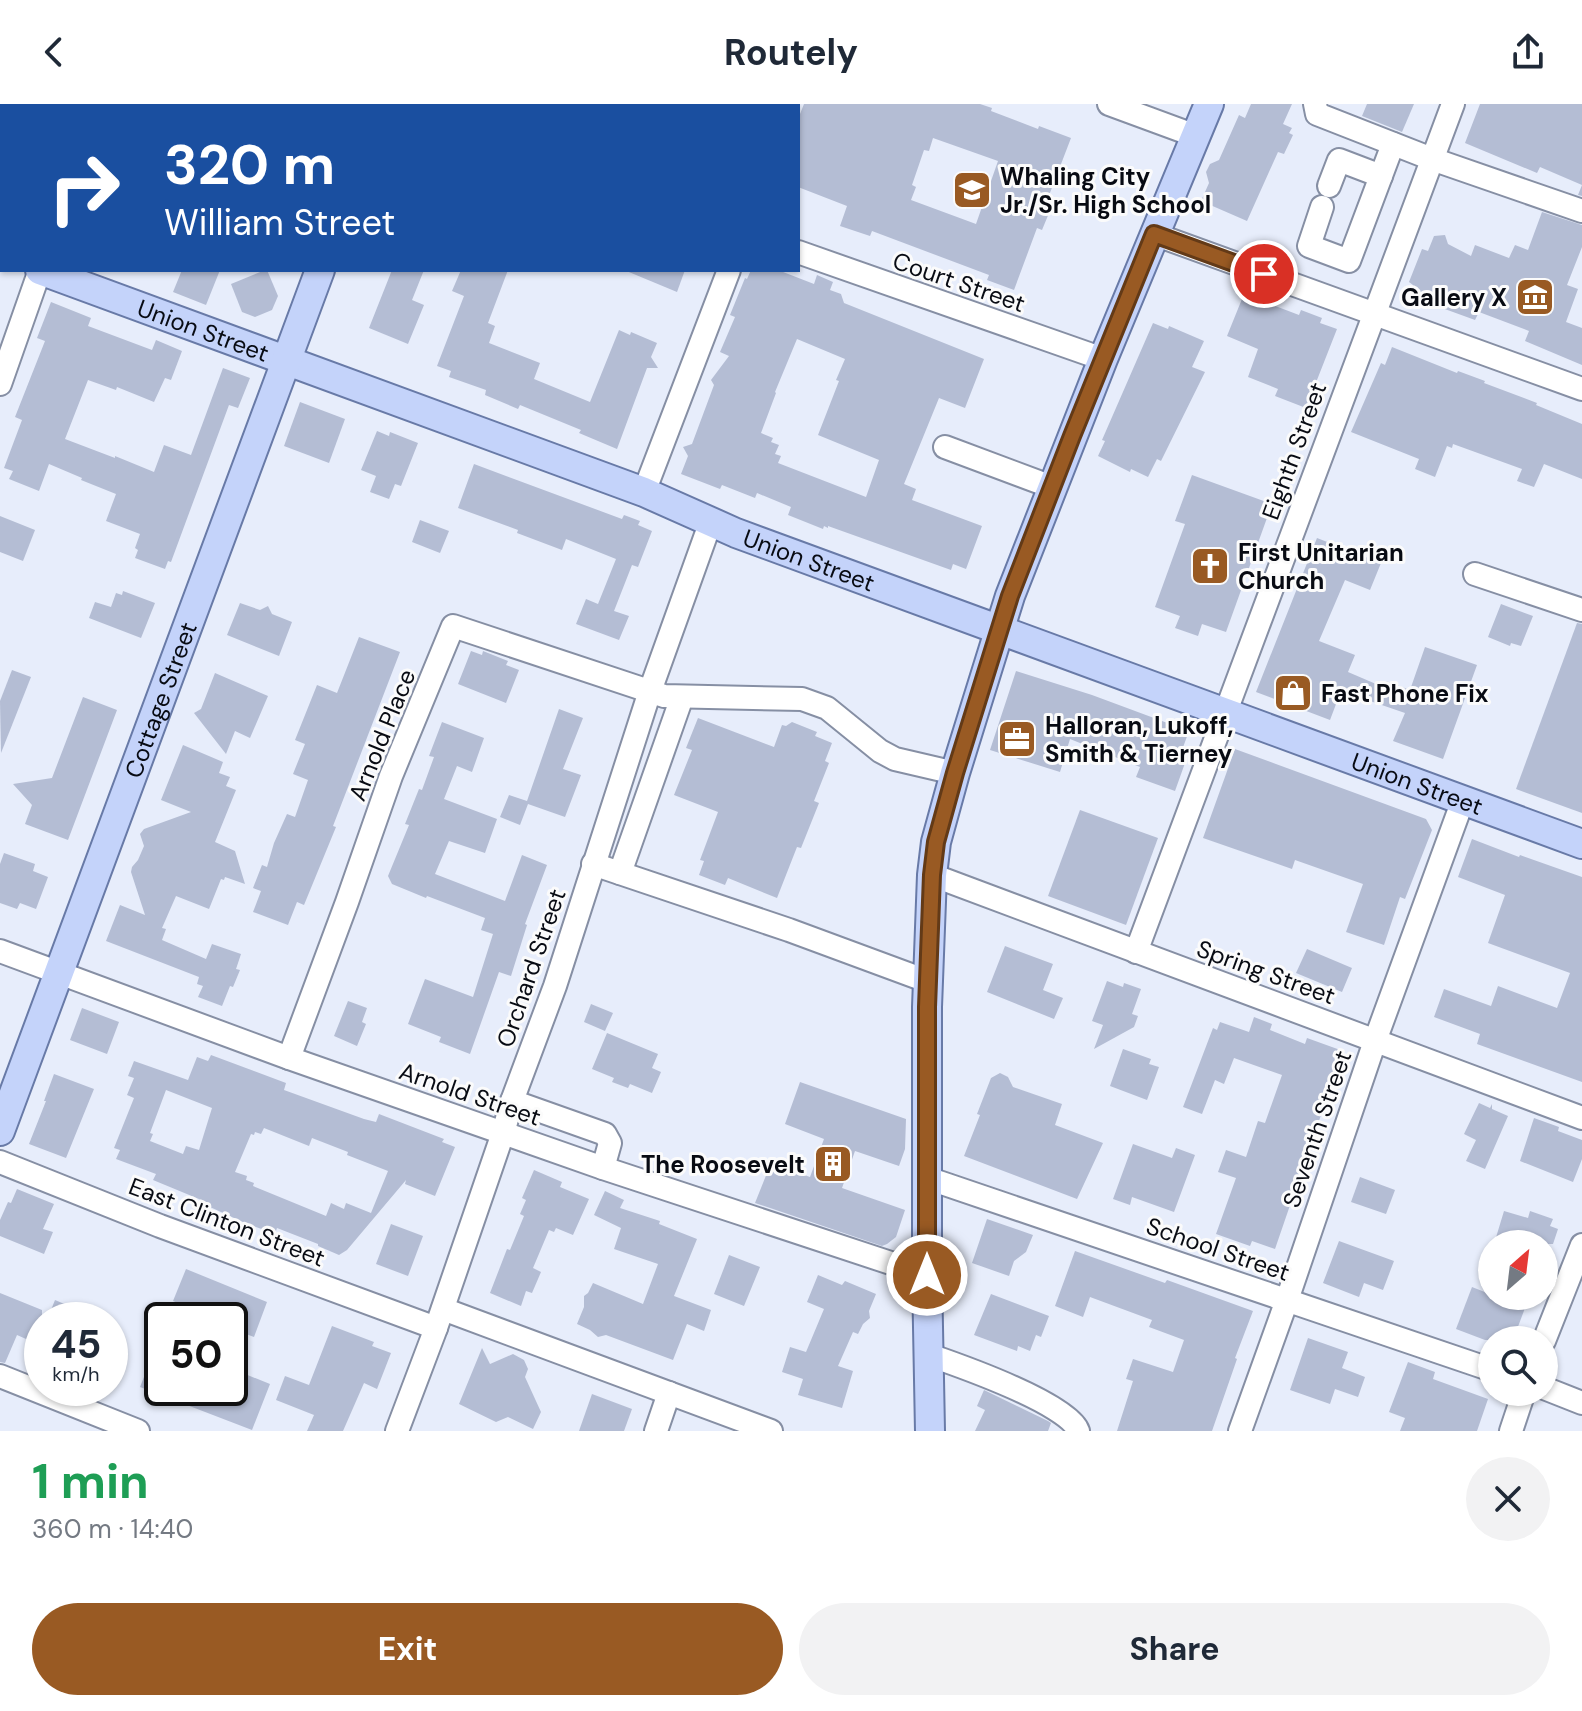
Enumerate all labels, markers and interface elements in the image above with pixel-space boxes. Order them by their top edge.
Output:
text: Routely [724,29,858,76]
icon: back [32,30,76,74]
icon: share [1506,30,1550,74]
text: 320 m [164,128,335,201]
icon: right [32,136,136,240]
place label: Whaling City Jr./Sr. High School [1000,161,1211,220]
school or university icon: Whaling City Jr./Sr. High School [951,169,993,211]
text: William Street [164,199,395,246]
pin [1230,240,1298,308]
street label: Court Street [889,245,1029,319]
icon: arrive [1242,252,1286,296]
museum icon: Gallery X [1514,276,1556,318]
place label: Gallery X [1401,282,1507,313]
street label: Union Street [133,292,273,368]
street label: Eighth Street [1255,378,1333,524]
street label: Union Street [739,522,879,598]
place label: First Unitarian Church [1238,537,1404,596]
church icon: First Unitarian Church [1189,545,1231,587]
street label: Cottage Street [117,618,203,782]
street label: Arnold Place [342,665,422,805]
shop icon: Fast Phone Fix [1272,672,1314,714]
place label: Fast Phone Fix [1321,678,1489,709]
place label: Halloran, Lukoff, Smith & Tierney [1045,710,1233,769]
office icon: Halloran, Lukoff, Smith & Tierney [996,718,1038,760]
street label: Union Street [1347,745,1487,822]
street label: Orchard Street [489,885,573,1051]
street label: Spring Street [1192,933,1340,1011]
street label: Seventh Street [1276,1046,1358,1212]
street label: Arnold Street [395,1055,545,1133]
building icon: The Roosevelt [812,1143,854,1185]
place label: The Roosevelt [641,1149,805,1180]
street label: East Clinton Street [125,1170,329,1274]
street label: School Street [1142,1210,1294,1288]
north arrow [1478,1230,1558,1310]
map controls [1478,1230,1558,1406]
position arrow [885,1233,969,1317]
speed limit sign: 50 [144,1302,248,1406]
text: 45 [51,1318,101,1370]
button: search [1478,1326,1558,1406]
text: km/h [52,1361,100,1387]
text: 1 min [32,1450,149,1513]
button: close [1466,1457,1550,1541]
text: 360 m · 14:40 [32,1512,193,1546]
button: Exit [32,1603,783,1695]
button: Share [799,1603,1550,1695]

